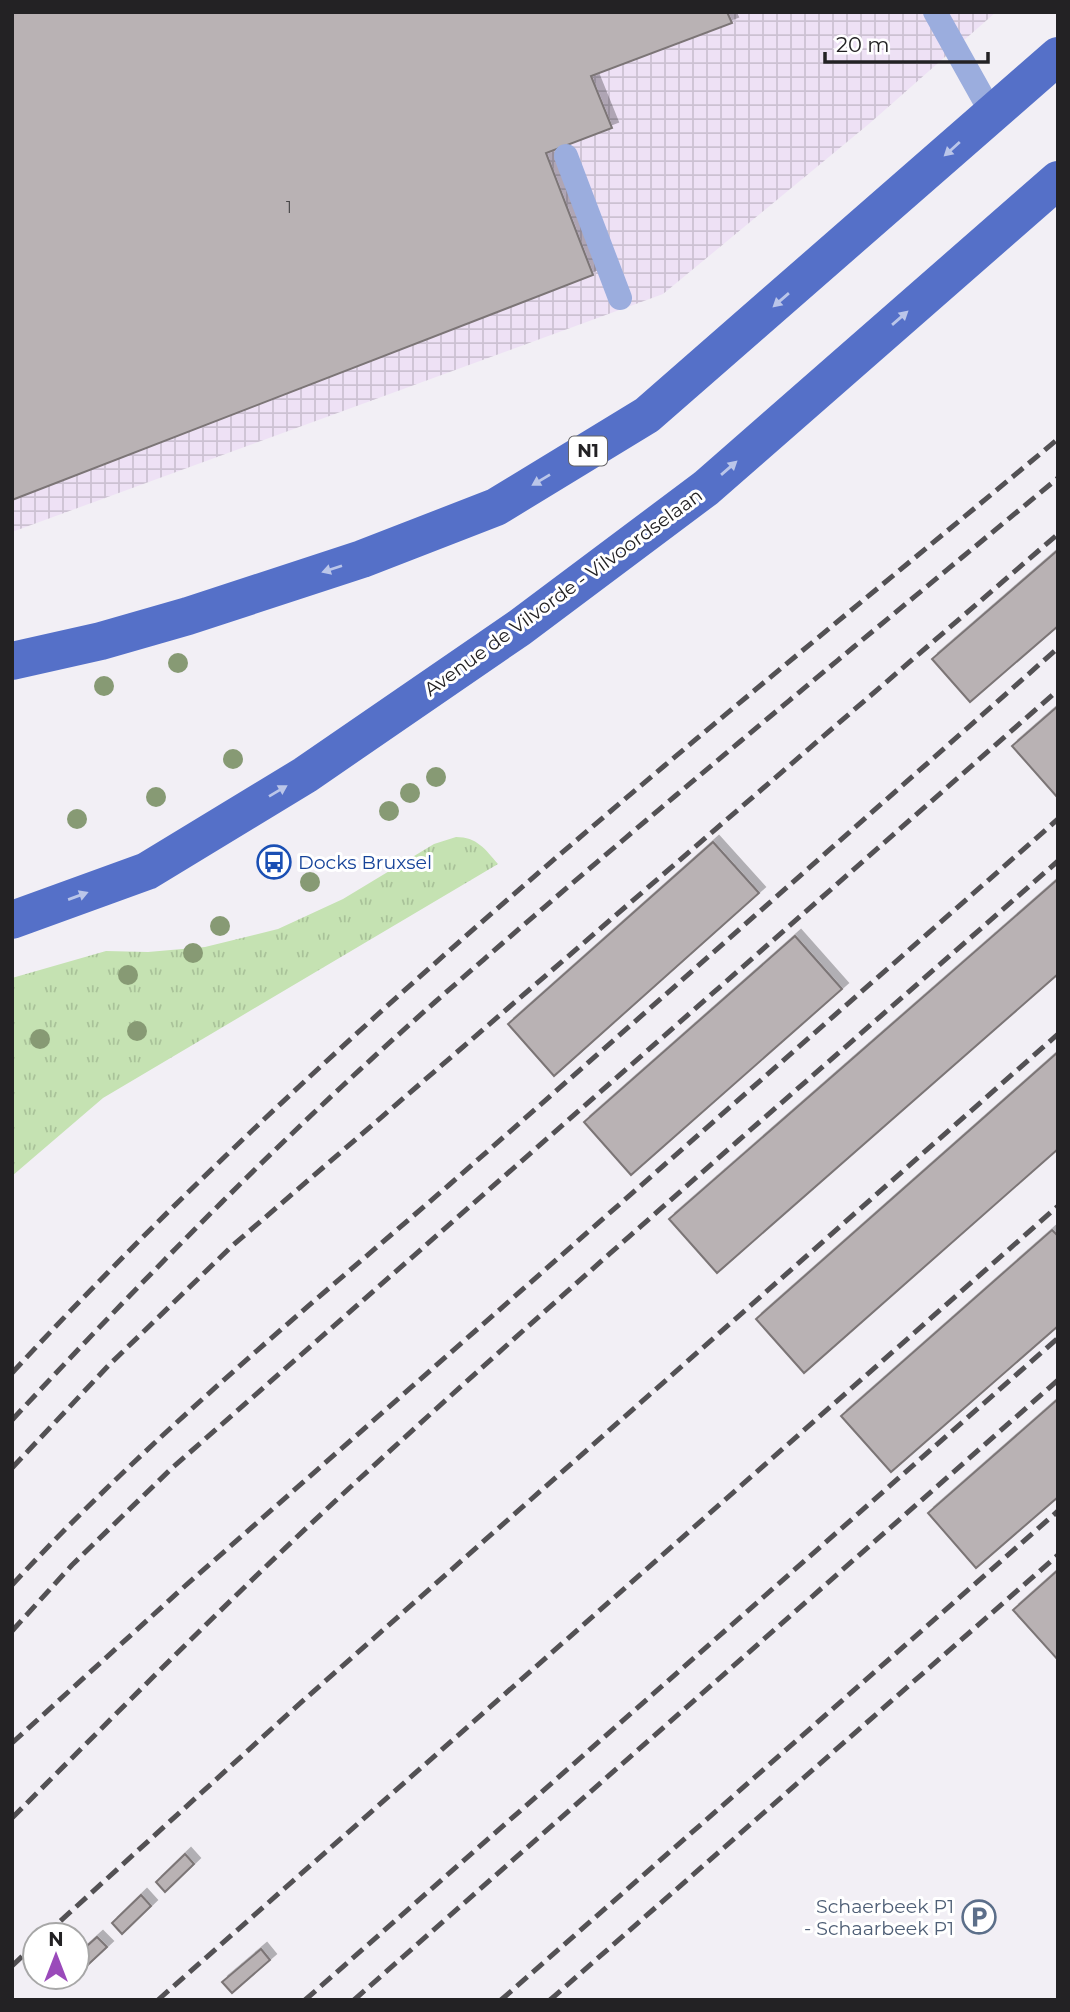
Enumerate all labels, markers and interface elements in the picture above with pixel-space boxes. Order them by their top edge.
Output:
scale bar [825,21,988,65]
text: 20 m [836,32,890,57]
one-way arrow [943,141,960,157]
house number: 1 [286,198,292,217]
one-way arrow [772,292,790,308]
one-way arrow [892,311,909,326]
road number: N1 [569,436,607,466]
one-way arrow [720,460,738,476]
one-way arrow [531,473,550,486]
street label: Avenue de Vilvorde - Vilvoordselaan [420,484,707,701]
one-way arrow [322,564,343,574]
one-way arrow [269,785,288,797]
bus stop icon: Docks Bruxsel [255,843,293,881]
place label: Docks Bruxsel [298,851,432,874]
one-way arrow [67,890,88,901]
place label: Schaerbeek P1 - Schaarbeek P1 [804,1895,954,1940]
parking icon: Schaerbeek P1 - Schaarbeek P1 [960,1898,998,1936]
north arrow [21,1921,91,1991]
text: N [48,1928,64,1951]

